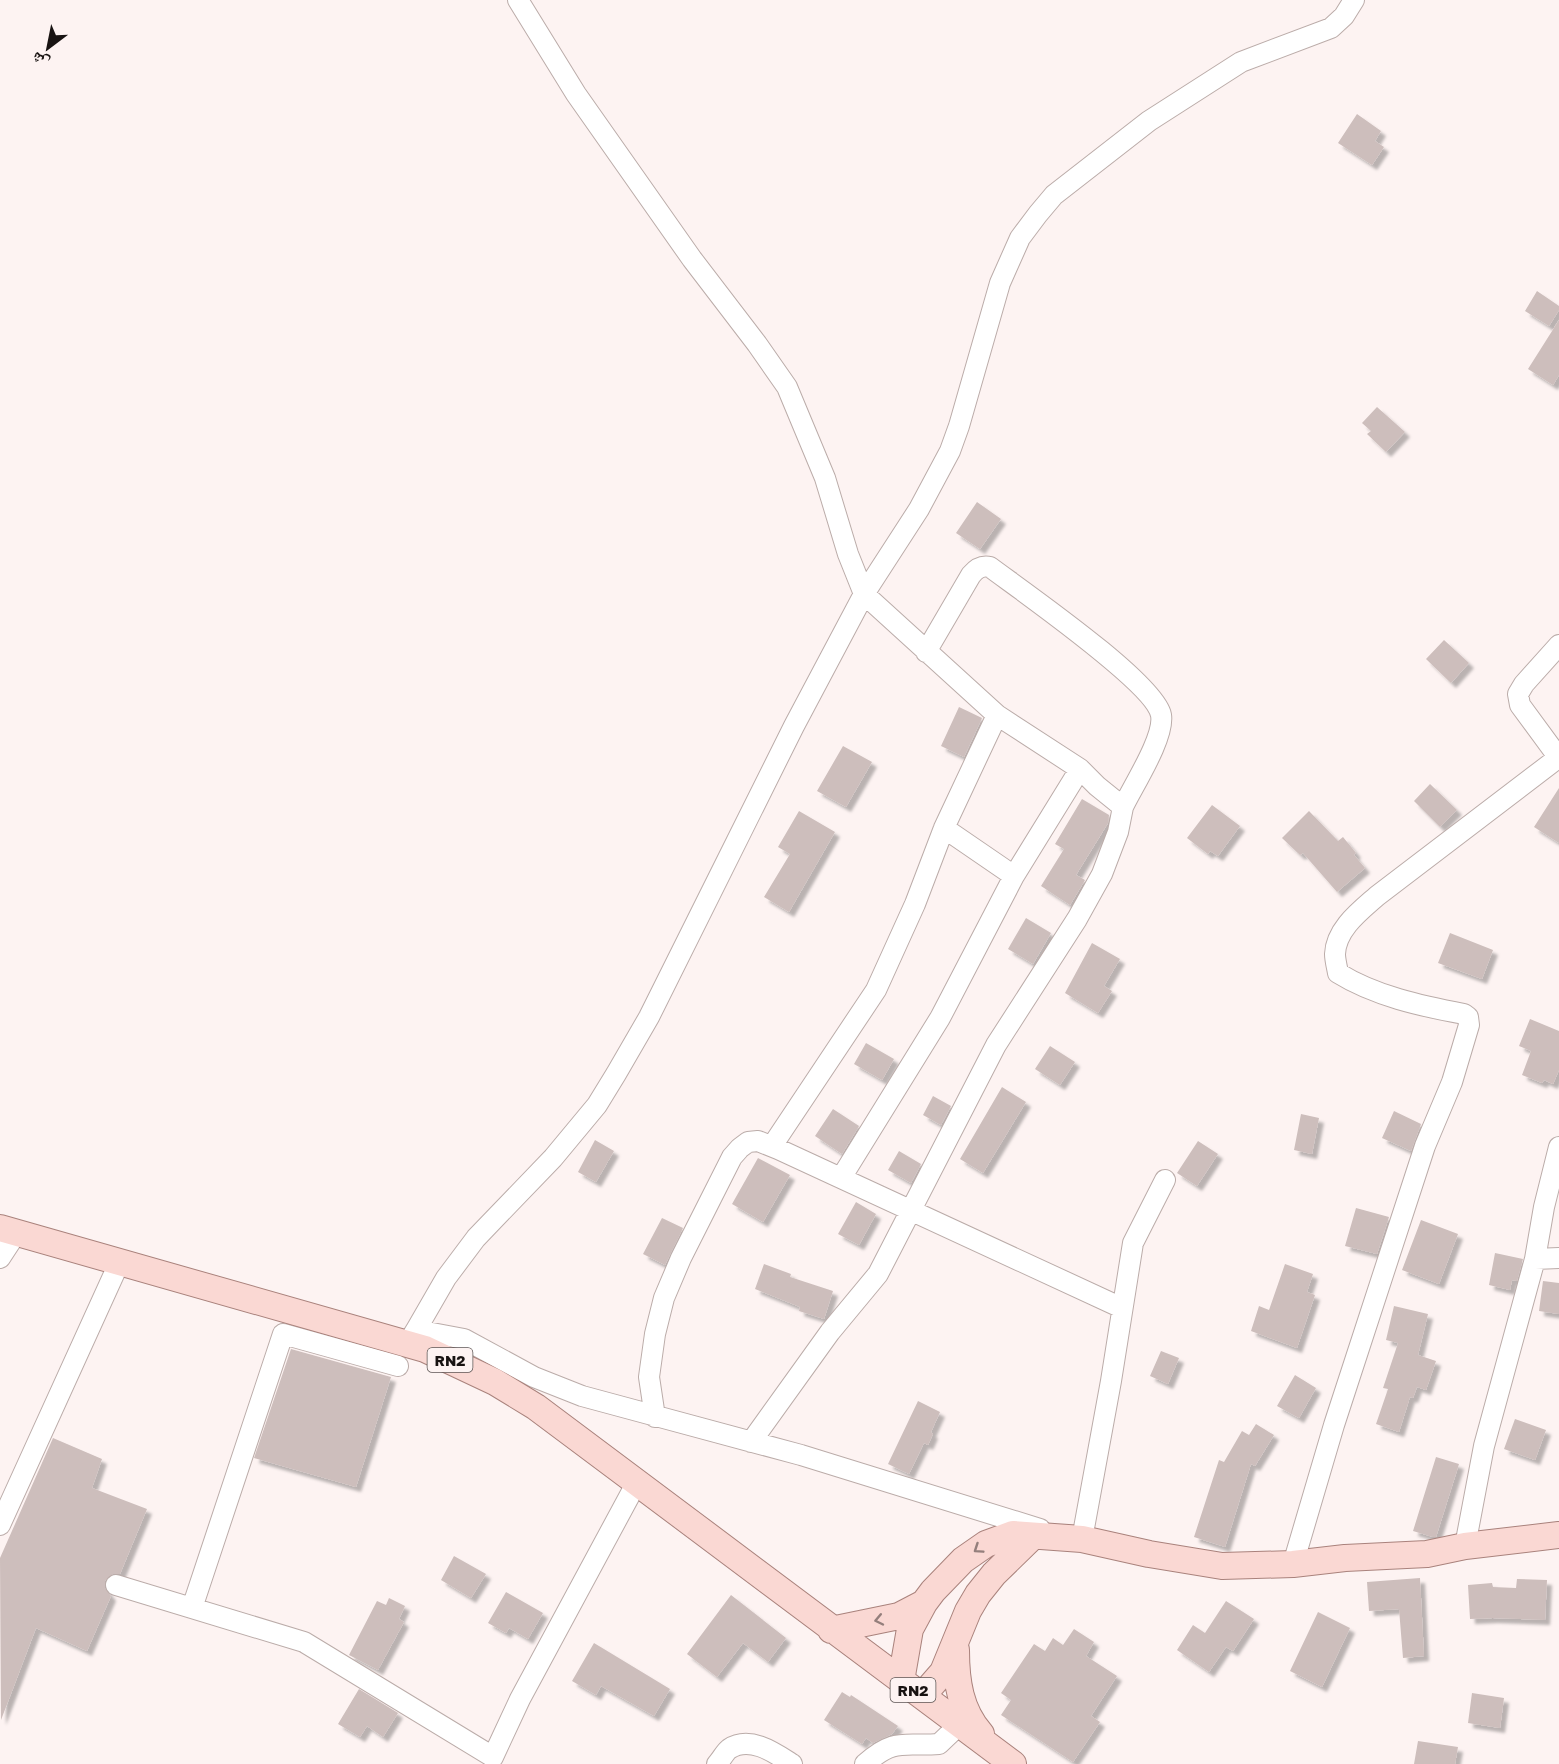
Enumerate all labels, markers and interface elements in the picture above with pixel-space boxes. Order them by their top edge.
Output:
north arrow [18,18,78,78]
text: ش [28,48,53,74]
road number: RN2 [428,1348,472,1372]
one-way arrow [974,1542,985,1553]
one-way arrow [874,1613,884,1626]
road number: RN2 [890,1678,936,1702]

